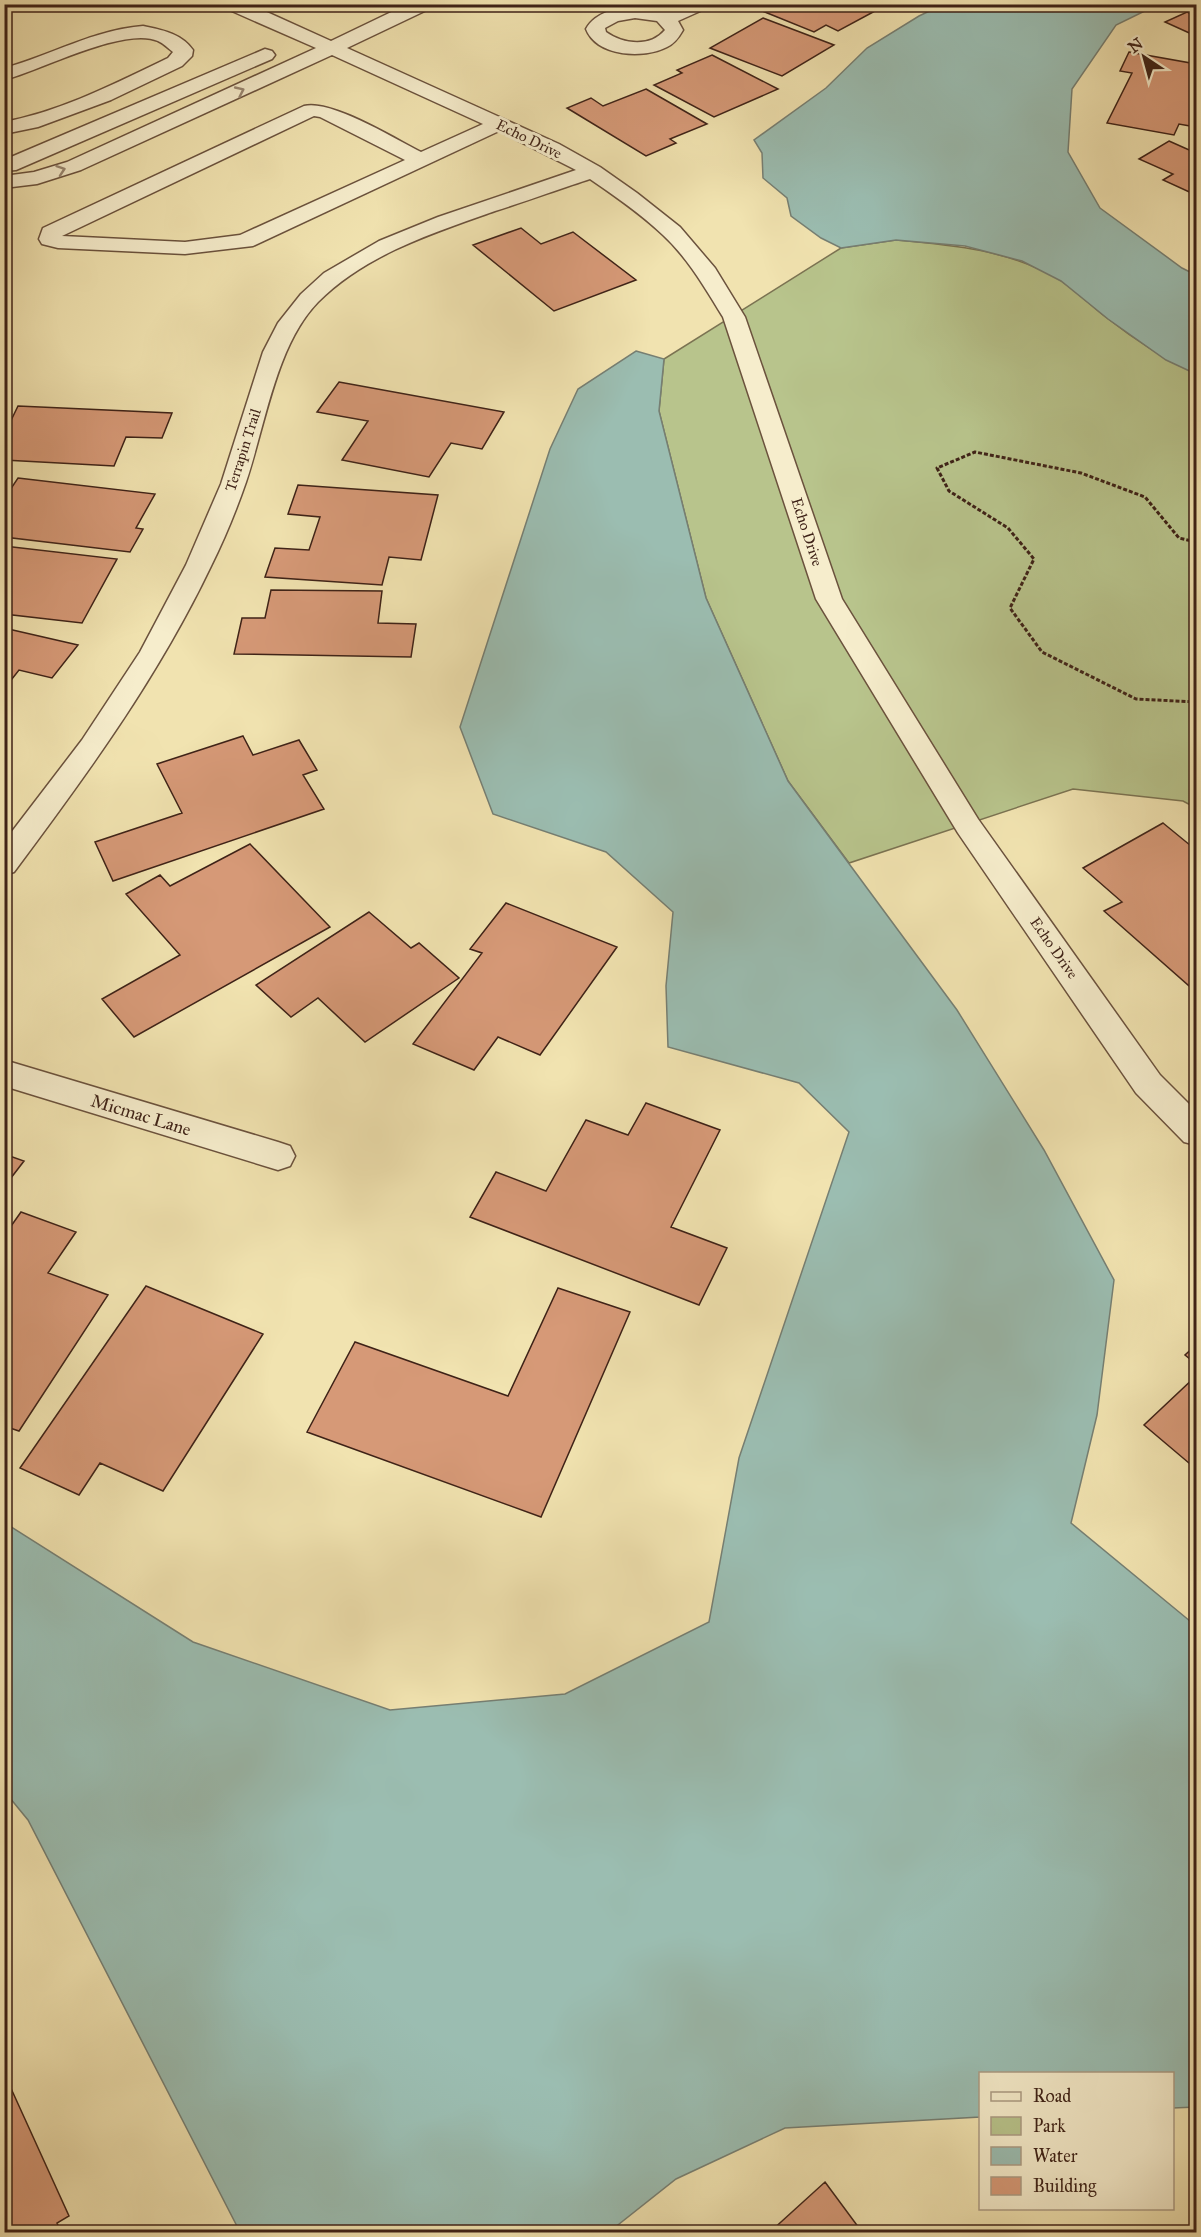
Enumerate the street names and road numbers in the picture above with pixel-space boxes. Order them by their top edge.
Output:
street label: Echo Drive [493,115,565,163]
street label: Terrapin Trail [221,405,265,494]
street label: Echo Drive [787,495,827,569]
street label: Echo Drive [1026,914,1082,982]
street label: Micmac Lane [88,1089,194,1141]

